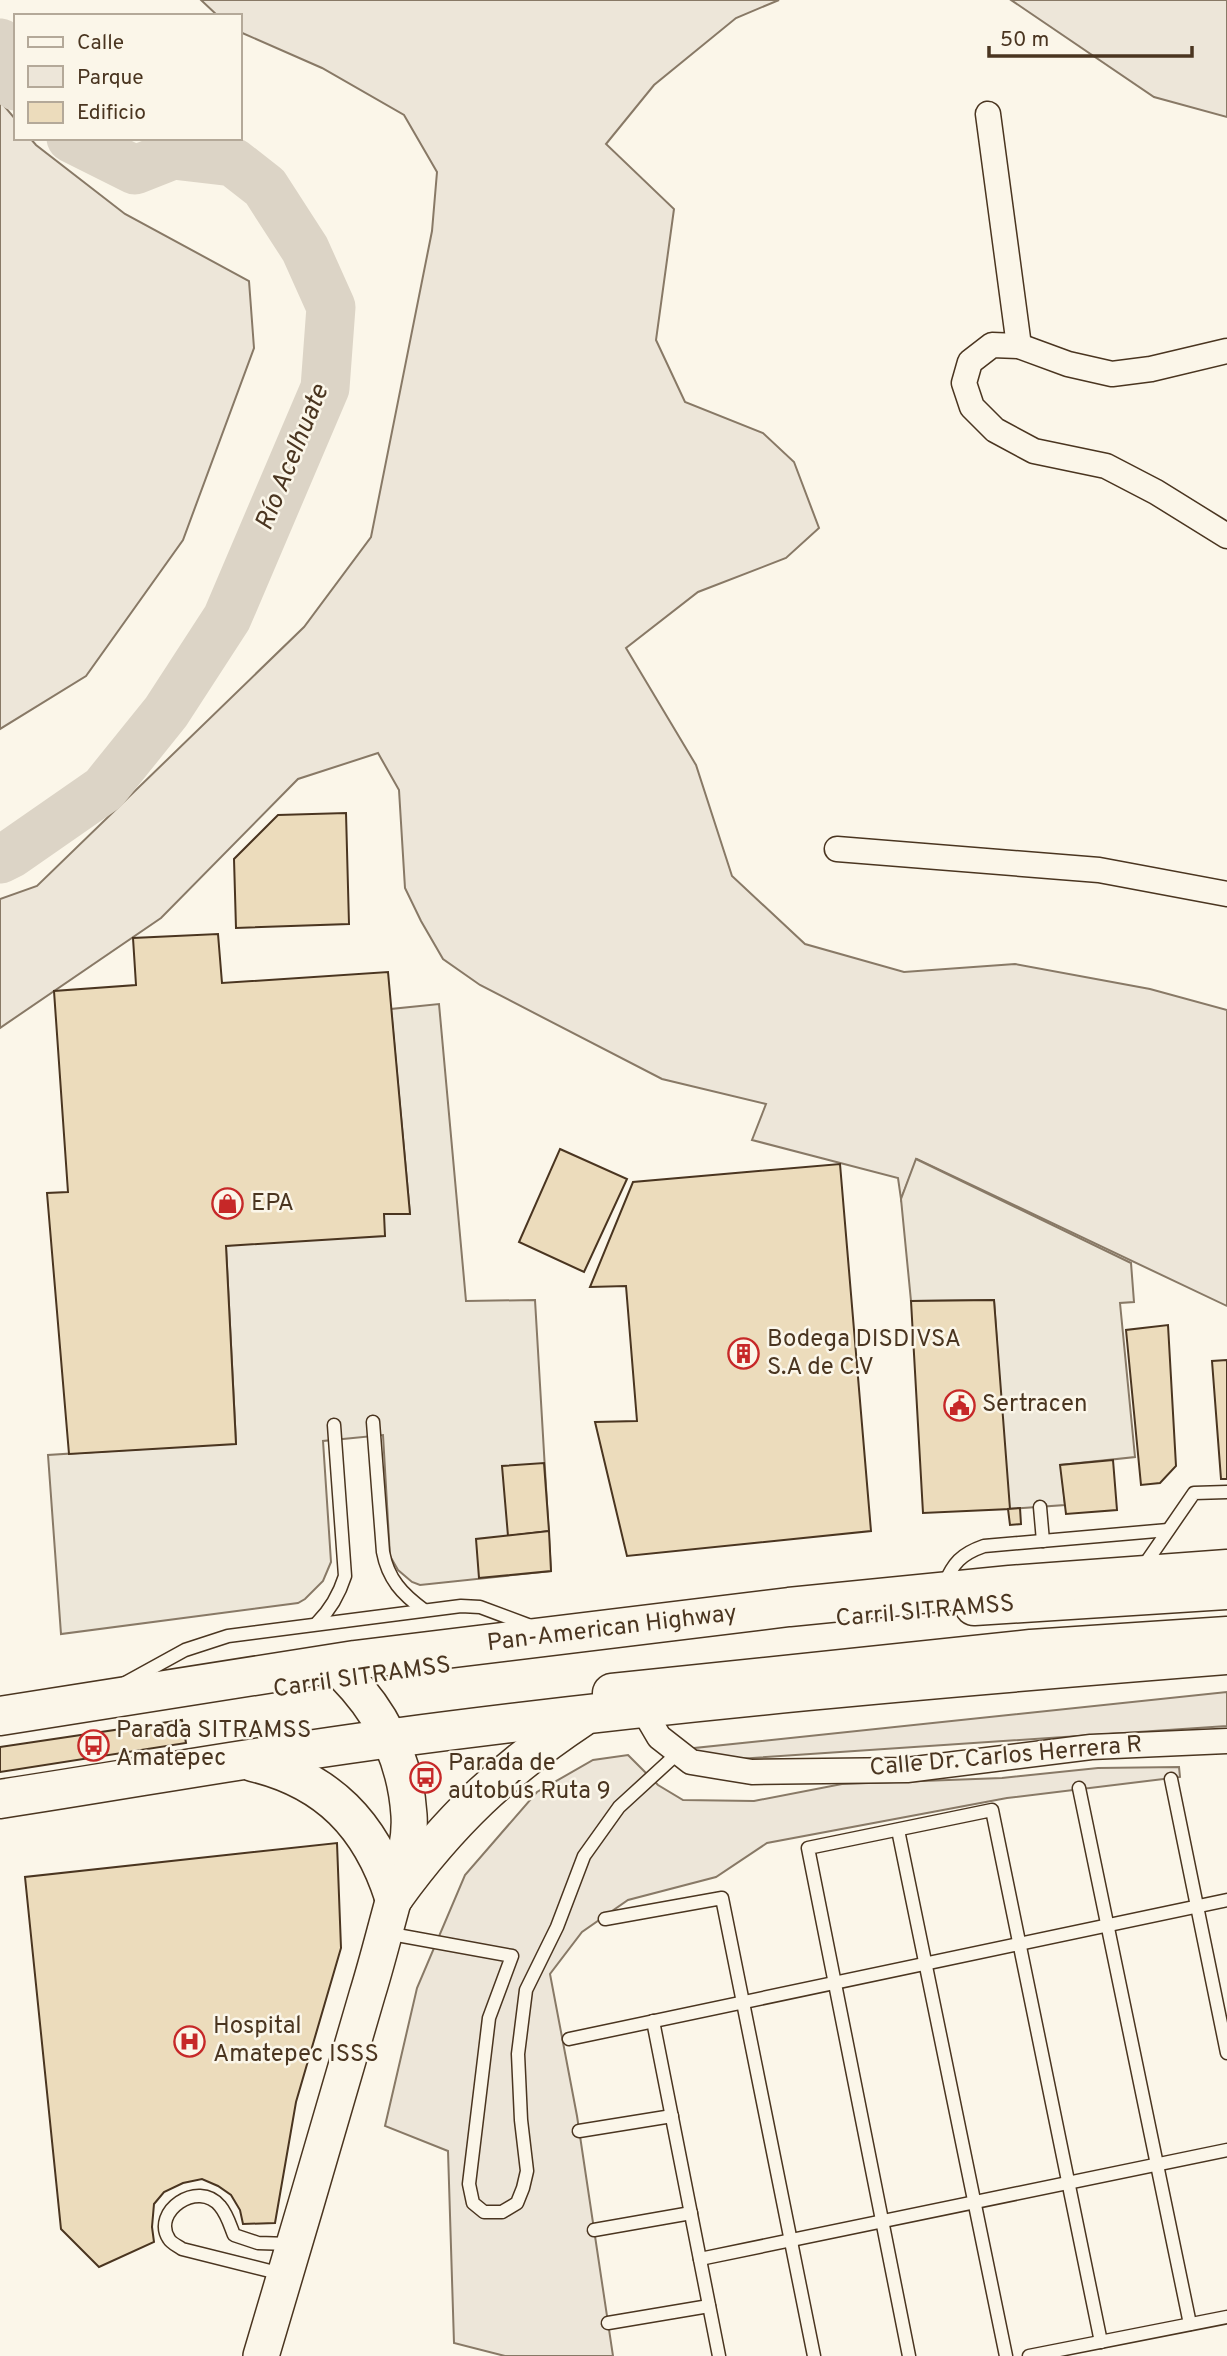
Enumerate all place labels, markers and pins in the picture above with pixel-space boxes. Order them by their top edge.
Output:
shop icon: EPA [211,1187,245,1221]
place label: EPA [251,1189,294,1219]
place label: Bodega DISDIVSA S.A de C.V [767,1325,961,1383]
building icon: Bodega DISDIVSA S.A de C.V [727,1337,761,1371]
public building icon: Sertracen [942,1388,976,1422]
place label: Sertracen [982,1390,1088,1420]
place label: Parada SITRAMSS Amatepec [116,1716,311,1774]
bus stop icon: Parada SITRAMSS Amatepec [76,1728,110,1762]
place label: Parada de autobús Ruta 9 [448,1749,611,1807]
bus stop icon: Parada de autobús Ruta 9 [408,1761,442,1795]
place label: Hospital Amatepec ISSS [213,2012,379,2070]
hospital icon: Hospital Amatepec ISSS [173,2024,207,2058]

